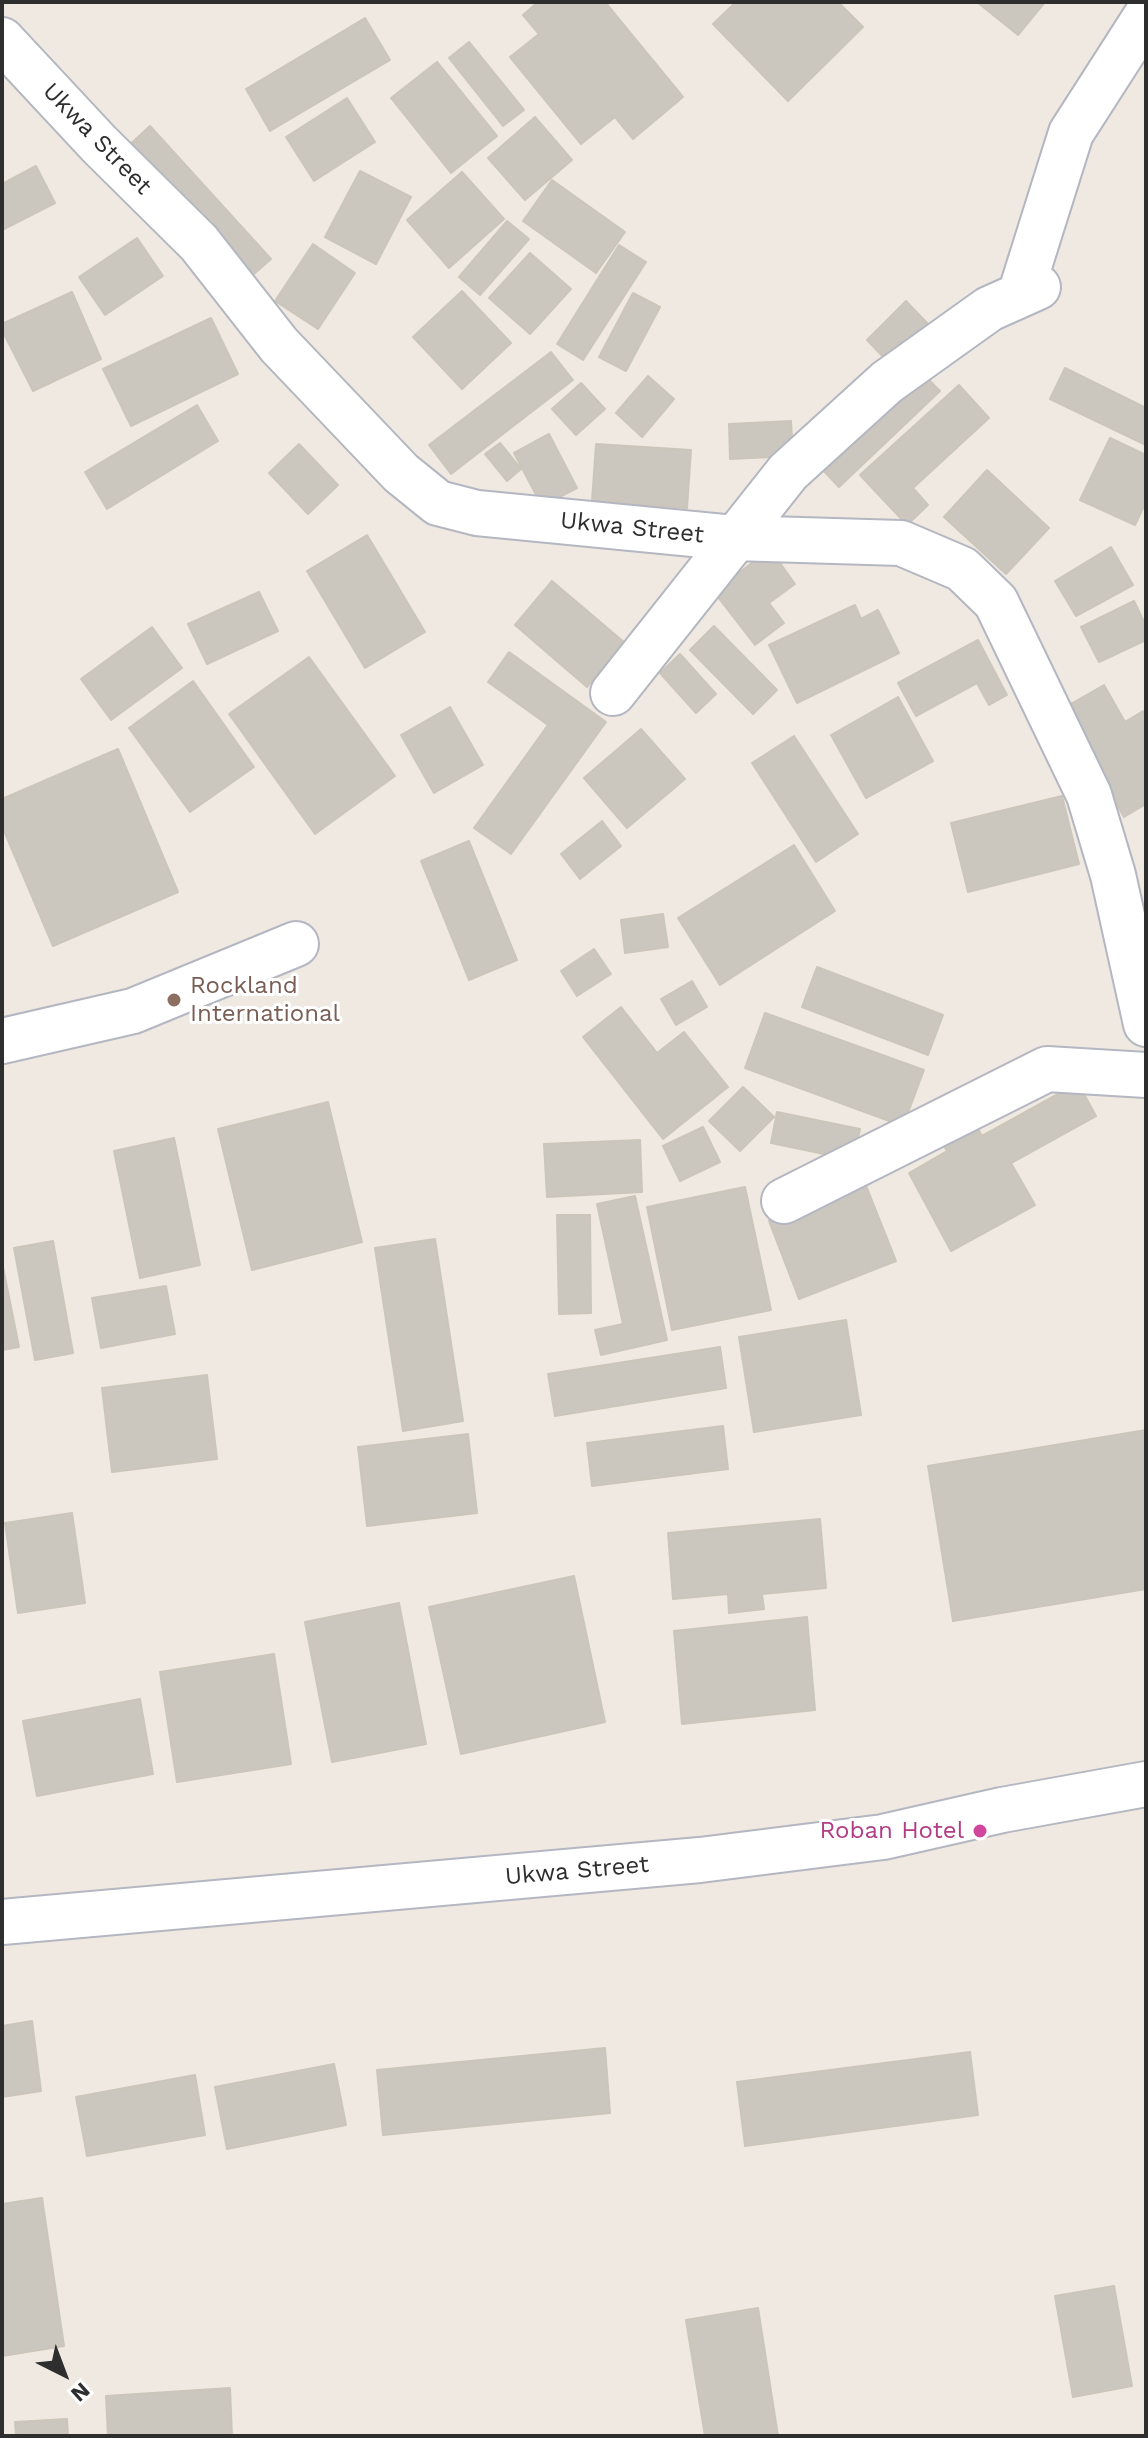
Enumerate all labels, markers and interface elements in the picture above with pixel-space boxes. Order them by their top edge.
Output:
street label: Ukwa Street [37,77,157,201]
street label: Ukwa Street [559,506,705,550]
place label: Rockland International [190,972,340,1028]
marker: Rockland International [165,991,183,1009]
place label: Roban Hotel [820,1817,964,1845]
marker: Roban Hotel [971,1822,989,1840]
street label: Ukwa Street [504,1850,650,1892]
north arrow [24,2334,104,2414]
text: N [66,2377,95,2407]

